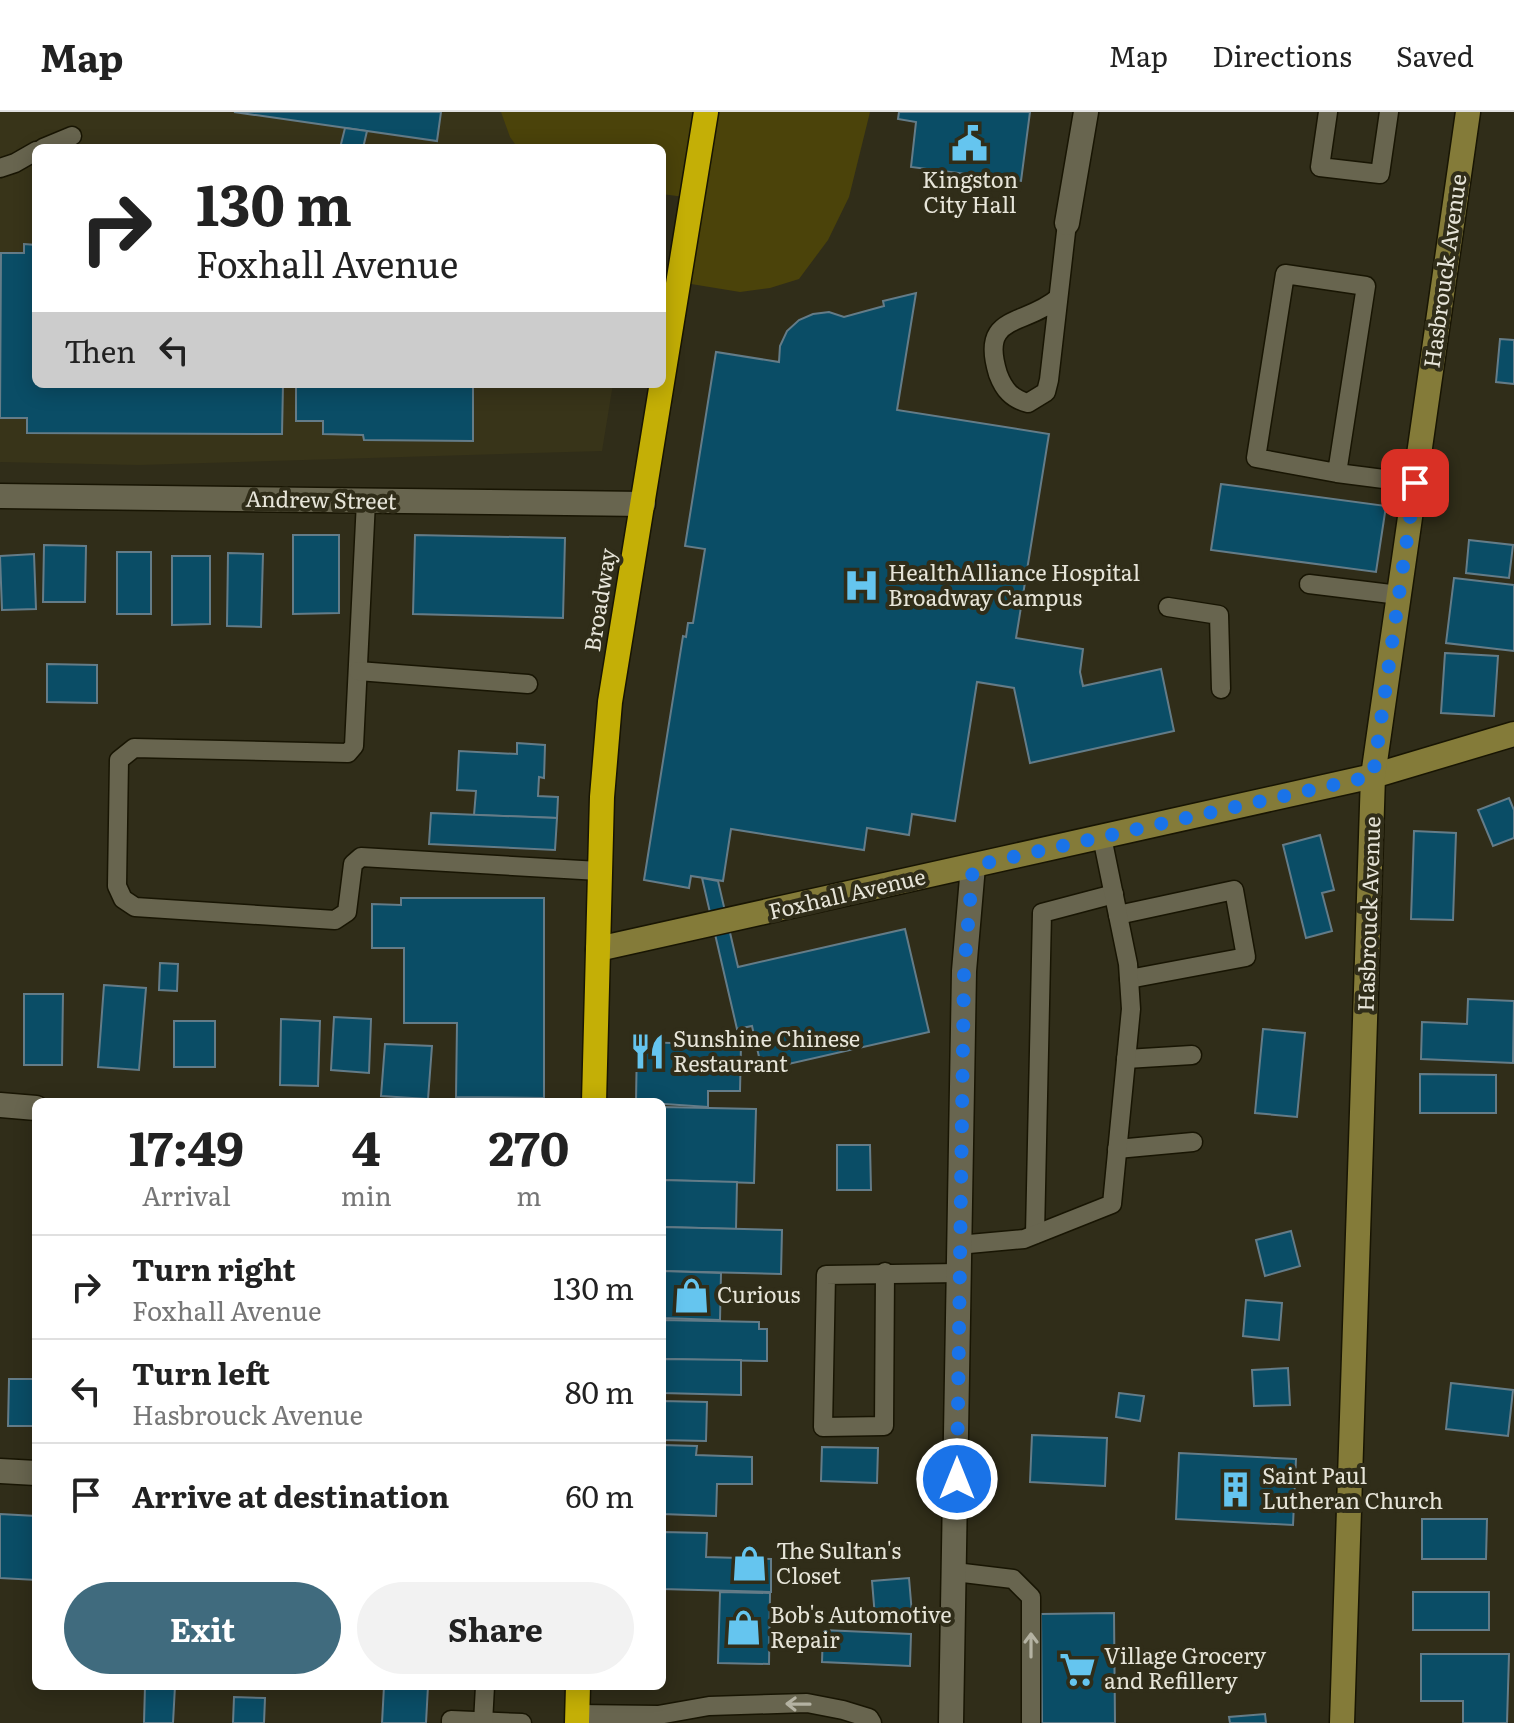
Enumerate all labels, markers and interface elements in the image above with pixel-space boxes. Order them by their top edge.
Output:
text: Map [40,27,124,84]
text: Map [1109,34,1168,76]
text: Directions [1212,34,1352,76]
text: Saved [1396,34,1474,76]
public building icon: Kingston City Hall [951,125,989,163]
text: 130 m [196,160,352,243]
place label: Kingston City Hall [922,162,1018,220]
street label: Hasbrouck Avenue [1414,172,1473,370]
icon: right [64,176,168,280]
text: Foxhall Avenue [196,236,458,289]
text: Then [64,328,136,372]
icon: left [152,328,196,372]
pin [1381,449,1449,517]
icon: arrive [1393,461,1437,505]
street label: Andrew Street [245,481,397,516]
street label: Broadway [574,545,623,654]
place label: HealthAlliance Hospital Broadway Campus [888,555,1140,613]
hospital icon: HealthAlliance Hospital Broadway Campus [843,567,881,605]
street label: Hasbrouck Avenue [1348,816,1387,1012]
street label: Foxhall Avenue [765,858,929,927]
place label: Sunshine Chinese Restaurant [673,1021,860,1079]
restaurant icon: Sunshine Chinese Restaurant [628,1033,666,1071]
text: 17:49 [129,1110,244,1181]
text: 4 [352,1110,381,1181]
text: 270 [488,1110,569,1181]
text: Arrival [142,1175,231,1214]
text: min [341,1175,392,1214]
text: m [516,1175,542,1214]
text: Turn right [132,1246,296,1290]
icon: right [64,1265,108,1309]
text: 130 m [553,1265,634,1309]
shop icon: Curious [672,1276,710,1314]
place label: Curious [717,1277,800,1310]
text: Foxhall Avenue [132,1290,322,1329]
text: Turn left [132,1350,270,1394]
icon: left [64,1369,108,1413]
text: 80 m [565,1369,634,1413]
text: Hasbrouck Avenue [132,1394,363,1433]
position arrow [915,1437,999,1521]
place label: Saint Paul Lutheran Church [1262,1458,1443,1516]
building icon: Saint Paul Lutheran Church [1217,1470,1255,1508]
icon: arrive [64,1473,108,1517]
text: Arrive at destination [132,1473,449,1517]
text: 60 m [565,1473,634,1517]
place label: The Sultan's Closet [776,1533,901,1591]
shop icon: The Sultan's Closet [731,1545,769,1583]
button: Exit [64,1582,341,1674]
button: Share [357,1582,634,1674]
place label: Bob's Automotive Repair [770,1597,952,1655]
shop icon: Bob's Automotive Repair [725,1609,763,1647]
one-way arrow [1023,1632,1039,1659]
place label: Village Grocery and Refillery [1104,1638,1267,1696]
supermarket icon: Village Grocery and Refillery [1059,1650,1097,1688]
one-way arrow [785,1696,812,1712]

